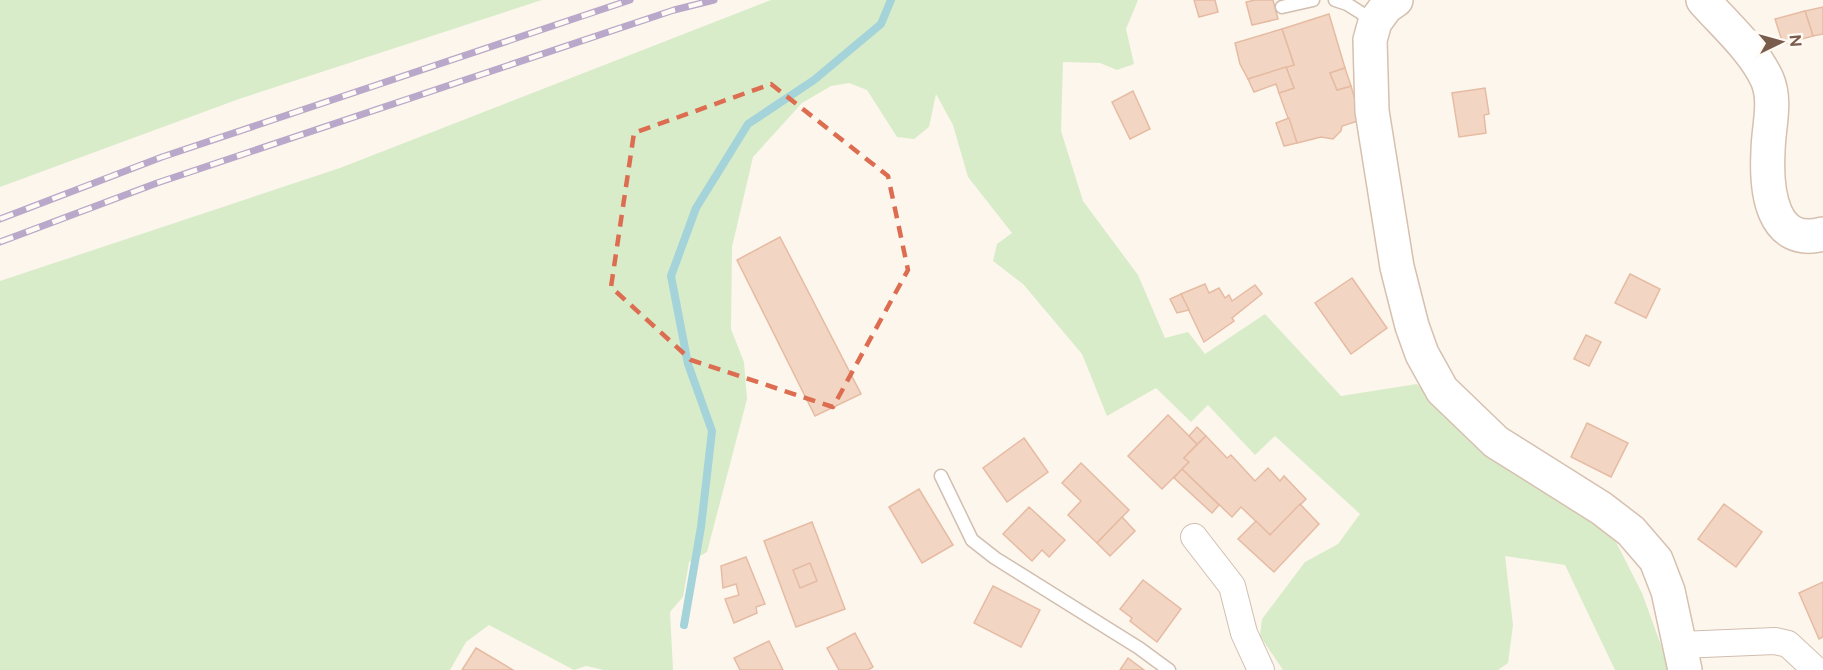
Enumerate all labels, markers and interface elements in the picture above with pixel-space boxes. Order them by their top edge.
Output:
north arrow [1751,12,1811,72]
text: N [1785,34,1805,48]

